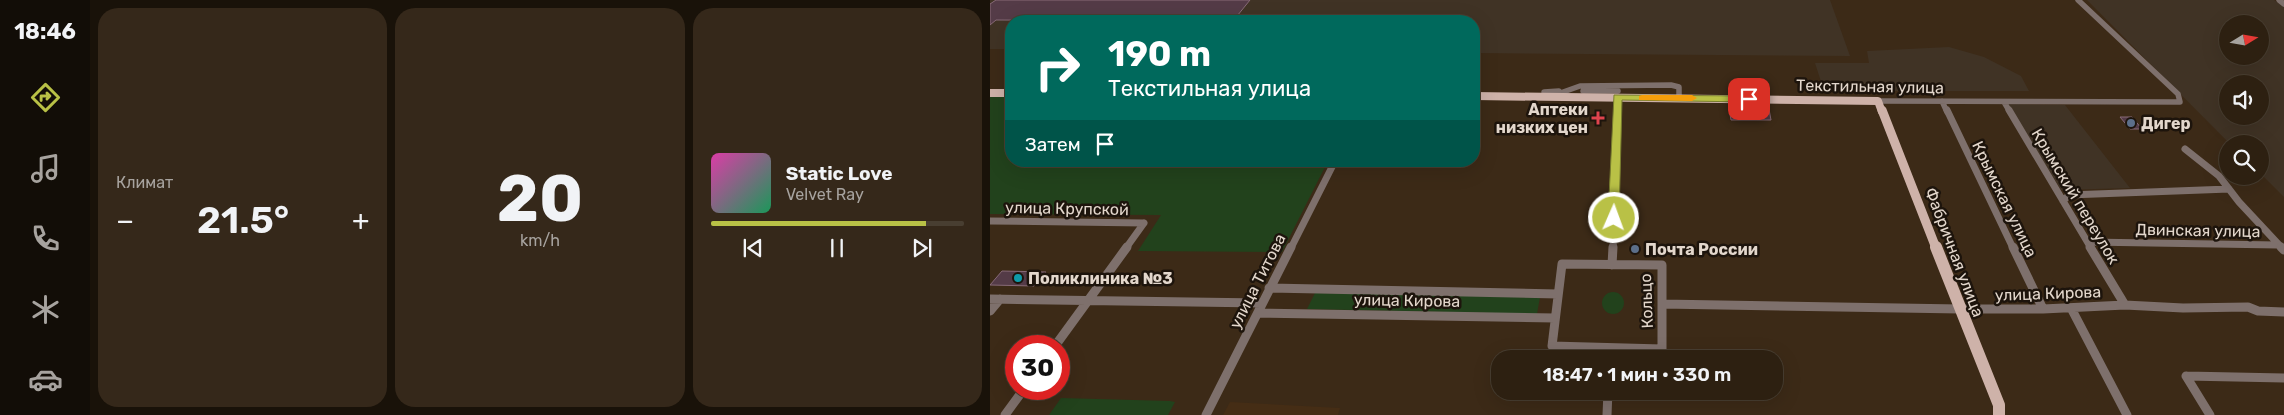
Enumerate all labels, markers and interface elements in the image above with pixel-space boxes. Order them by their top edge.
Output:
north arrow [2219,15,2269,65]
map controls [2219,15,2269,185]
text: 18:46 [14,18,76,45]
text: 190 m [1108,33,1211,75]
icon: right [1025,35,1090,100]
text: Текстильная улица [1108,75,1311,102]
button: sound [2219,75,2269,125]
street label: Текстильная улица [1796,76,1944,97]
pin [1728,78,1770,120]
icon: directions [28,80,63,115]
icon: arrive [1735,85,1763,113]
place label: Аптеки низких цен [1496,100,1588,137]
marker: Аптеки низких цен [1592,112,1604,124]
place label: Дигер [2141,114,2191,133]
marker: Дигер [2125,117,2137,129]
street label: Крымский переулок [2028,125,2124,268]
icon: arrive [1091,130,1119,158]
text: Затем [1025,133,1081,156]
button: search [2219,135,2269,185]
street label: Крымская улица [1968,138,2041,260]
icon: music [28,151,63,186]
text: 20 [497,160,583,237]
text: Static Love [786,162,893,185]
text: Климат [116,173,173,192]
text: Velvet Ray [786,185,864,204]
street label: Фабричная улица [1921,185,1988,320]
position arrow [1587,191,1639,243]
text: 21.5° [197,197,289,243]
street label: улица Крупской [1005,198,1129,219]
text: − [116,204,134,237]
text: + [352,204,369,237]
street label: Двинская улица [2135,220,2260,241]
icon: phone [28,221,63,256]
text: km/h [520,231,560,250]
street label: улица Титова [1225,231,1290,332]
icon: previous [739,234,767,262]
icon: pause [823,234,851,262]
icon: next [908,234,936,262]
place label: Почта России [1645,240,1758,259]
marker: Почта России [1629,243,1641,255]
place label: Поликлиника №3 [1028,269,1173,288]
marker: Поликлиника №3 [1012,272,1024,284]
street label: Кольцо [1636,273,1657,329]
street label: улица Кирова [1994,282,2102,305]
street label: улица Кирова [1354,290,1460,311]
icon: climate [28,292,63,327]
speed limit sign: 30 [1005,335,1070,400]
icon: car [28,362,63,397]
text: 18:47 · 1 мин · 330 m [1543,363,1731,386]

